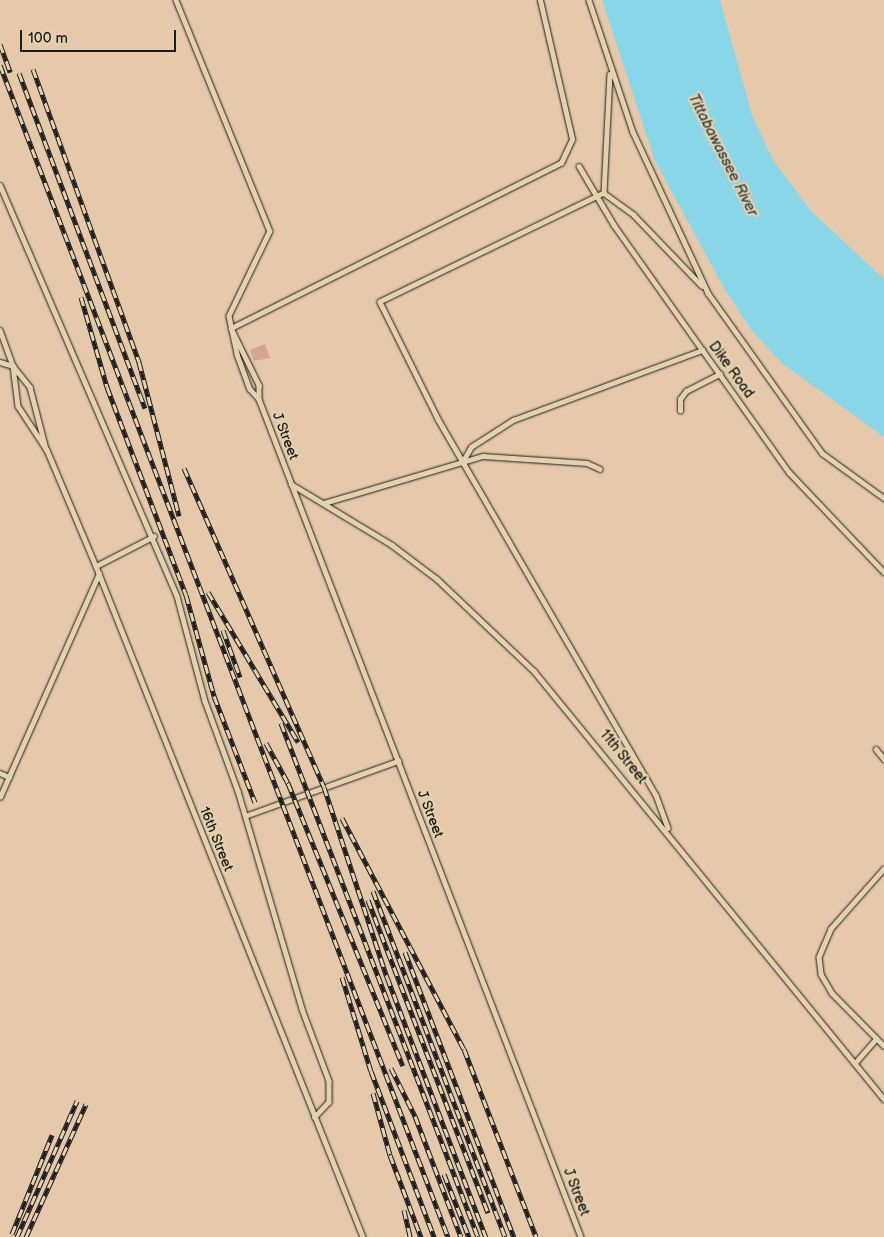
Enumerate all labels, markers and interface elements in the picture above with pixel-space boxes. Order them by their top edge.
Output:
scale bar [22,20,179,52]
text: 100 m [28,29,68,48]
water label: Tittabawassee River [684,91,762,219]
street label: Dike Road [705,338,757,402]
street label: J Street [268,410,302,462]
street label: 11th Street [596,726,650,788]
street label: J Street [413,788,447,840]
street label: 16th Street [195,804,237,874]
street label: J Street [559,1166,593,1218]

